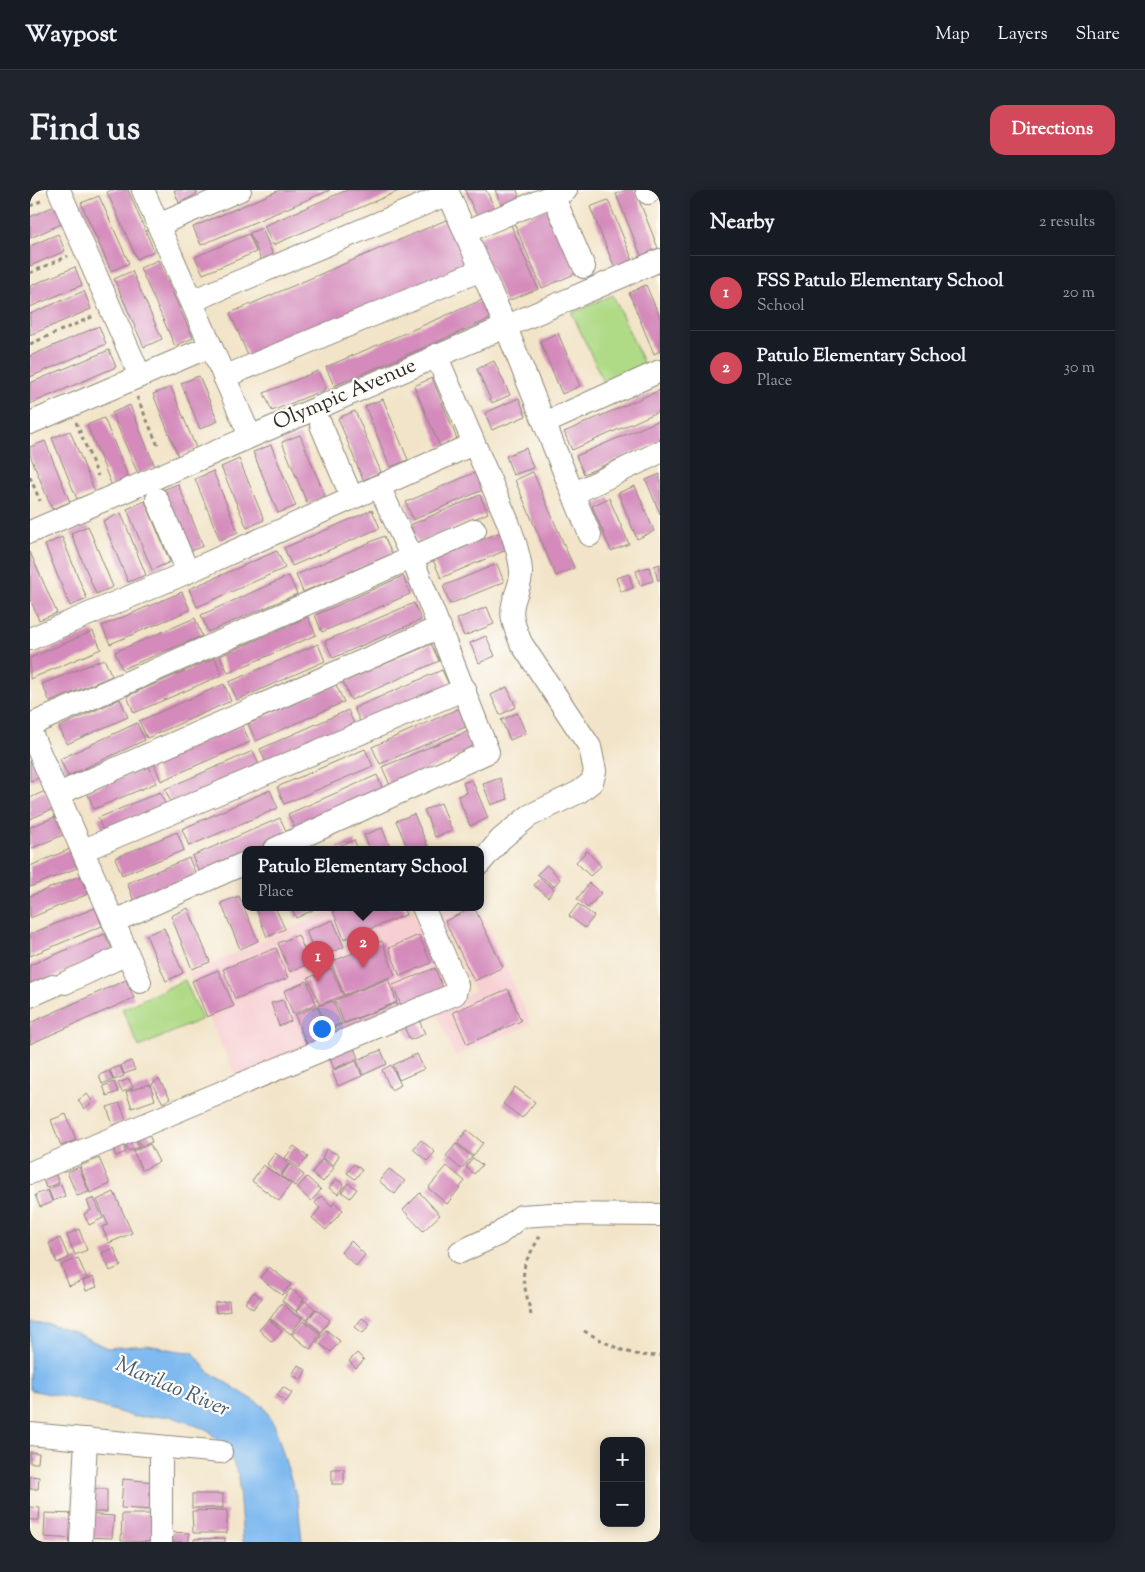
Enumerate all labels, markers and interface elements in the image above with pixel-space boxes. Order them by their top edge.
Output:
text: Waypost [25,18,117,52]
text: Map [935,22,970,48]
text: Layers [998,22,1048,48]
text: Share [1076,22,1120,48]
text: Find us [30,105,140,156]
button: Directions [990,105,1115,155]
text: Nearby [710,208,775,238]
text: 2 results [1039,211,1095,234]
text: FSS Patulo Elementary School [757,268,1004,295]
text: 1 [723,282,729,305]
text: 20 m [1062,282,1095,305]
text: School [757,295,805,318]
text: Patulo Elementary School [757,343,966,370]
street label: Olympic Avenue [269,351,421,439]
text: 2 [722,357,730,380]
text: 30 m [1064,357,1095,380]
text: Place [757,370,792,393]
popup [242,846,484,911]
text: Patulo Elementary School [258,854,468,881]
text: Place [258,881,294,904]
pin: 2 [347,927,379,968]
pin: 1 [302,941,334,982]
your location [309,1016,335,1042]
water label: Marilao River [110,1350,234,1427]
map controls [600,1437,645,1527]
button: + [600,1437,645,1482]
button: − [600,1482,645,1527]

